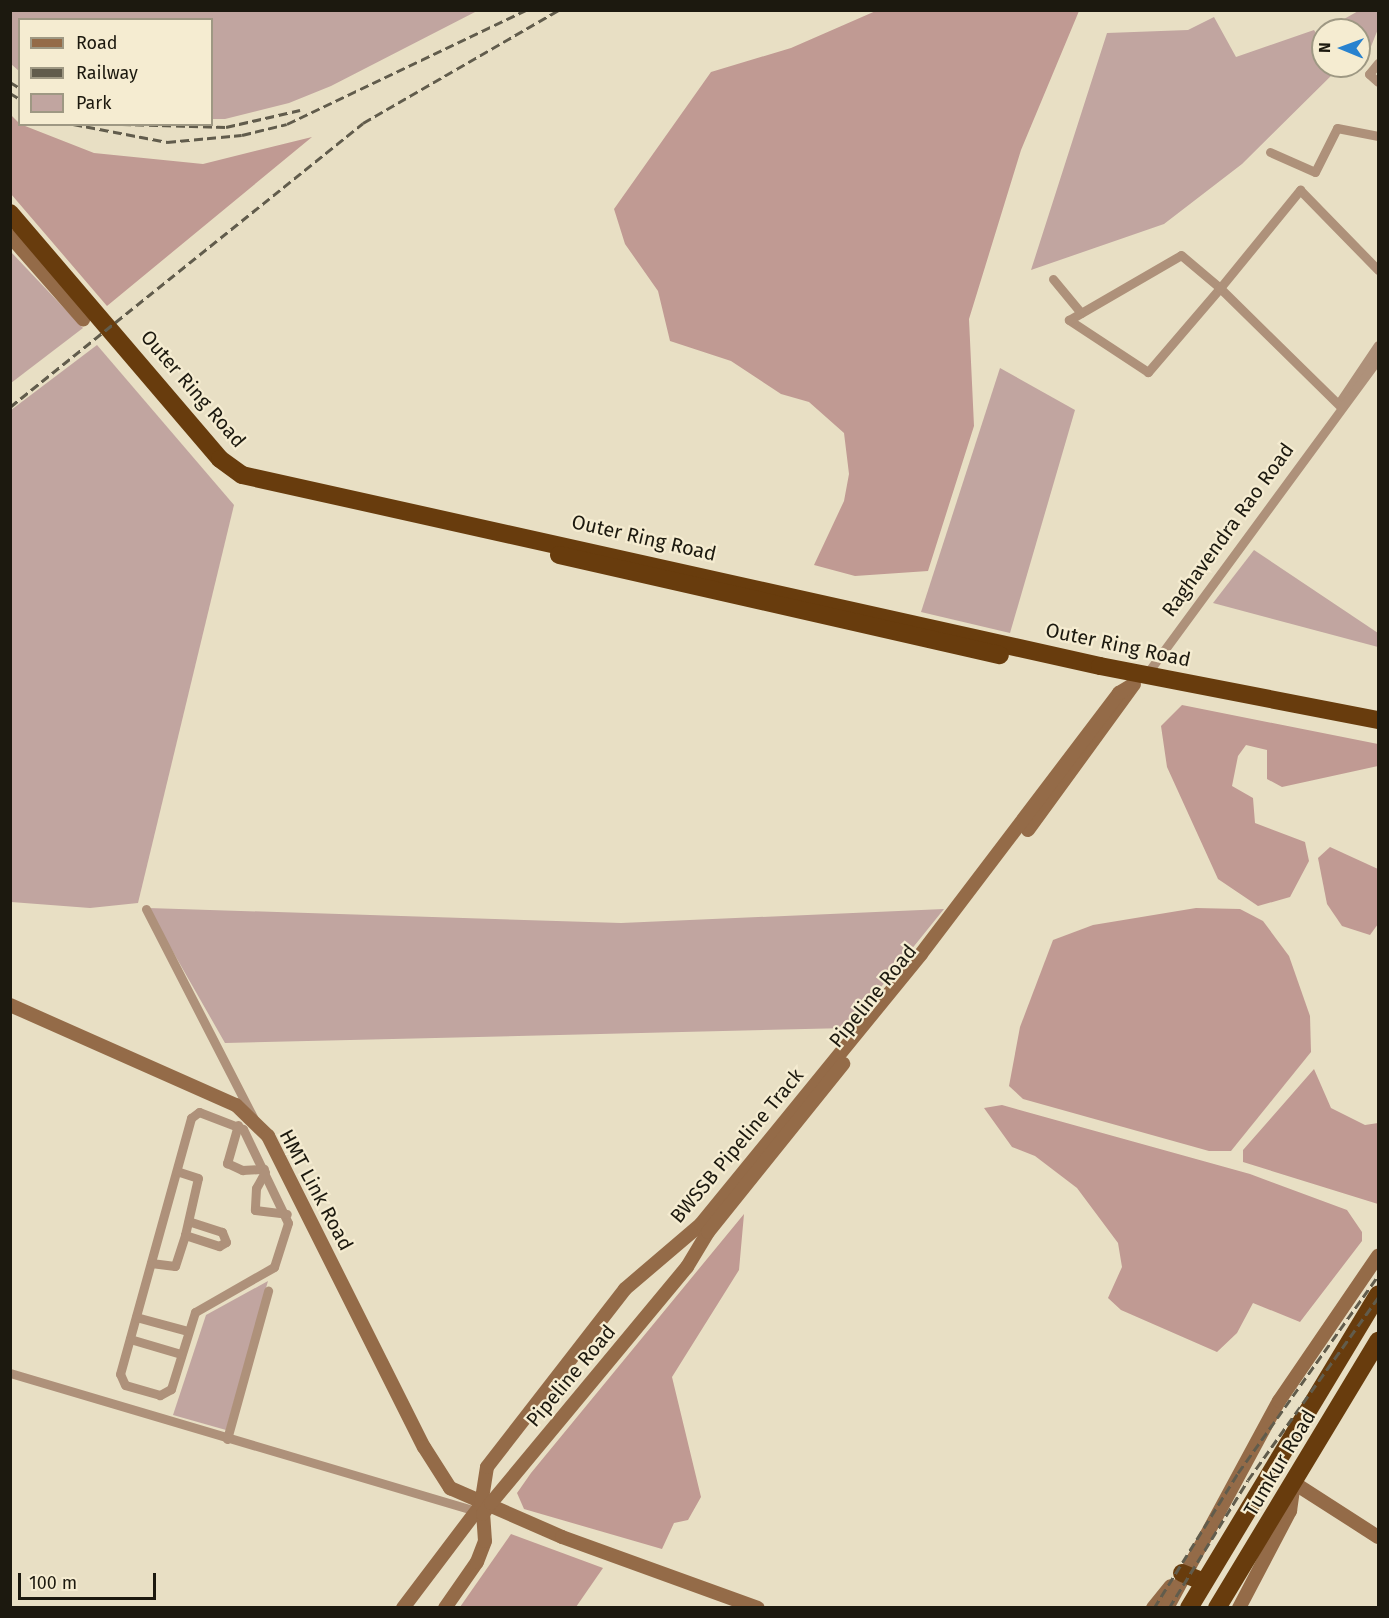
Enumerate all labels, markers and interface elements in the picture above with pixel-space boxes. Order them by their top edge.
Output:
legend [18,18,213,126]
north arrow [1311,18,1371,78]
text: Road [76,32,118,54]
text: N [1315,42,1334,53]
text: Railway [76,62,138,84]
text: Park [76,92,111,114]
street label: Outer Ring Road [136,325,250,453]
street label: Raghavendra Rao Road [1157,439,1299,621]
street label: Outer Ring Road [569,510,719,566]
street label: Outer Ring Road [1043,618,1193,672]
street label: Pipeline Road [824,940,922,1052]
street label: BWSSB Pipeline Track [665,1064,809,1228]
street label: HMT Link Road [274,1125,358,1255]
street label: Pipeline Road [521,1320,621,1432]
street label: Tumkur Road [1239,1406,1321,1520]
scale bar [21,1561,159,1599]
text: 100 m [29,1572,77,1594]

